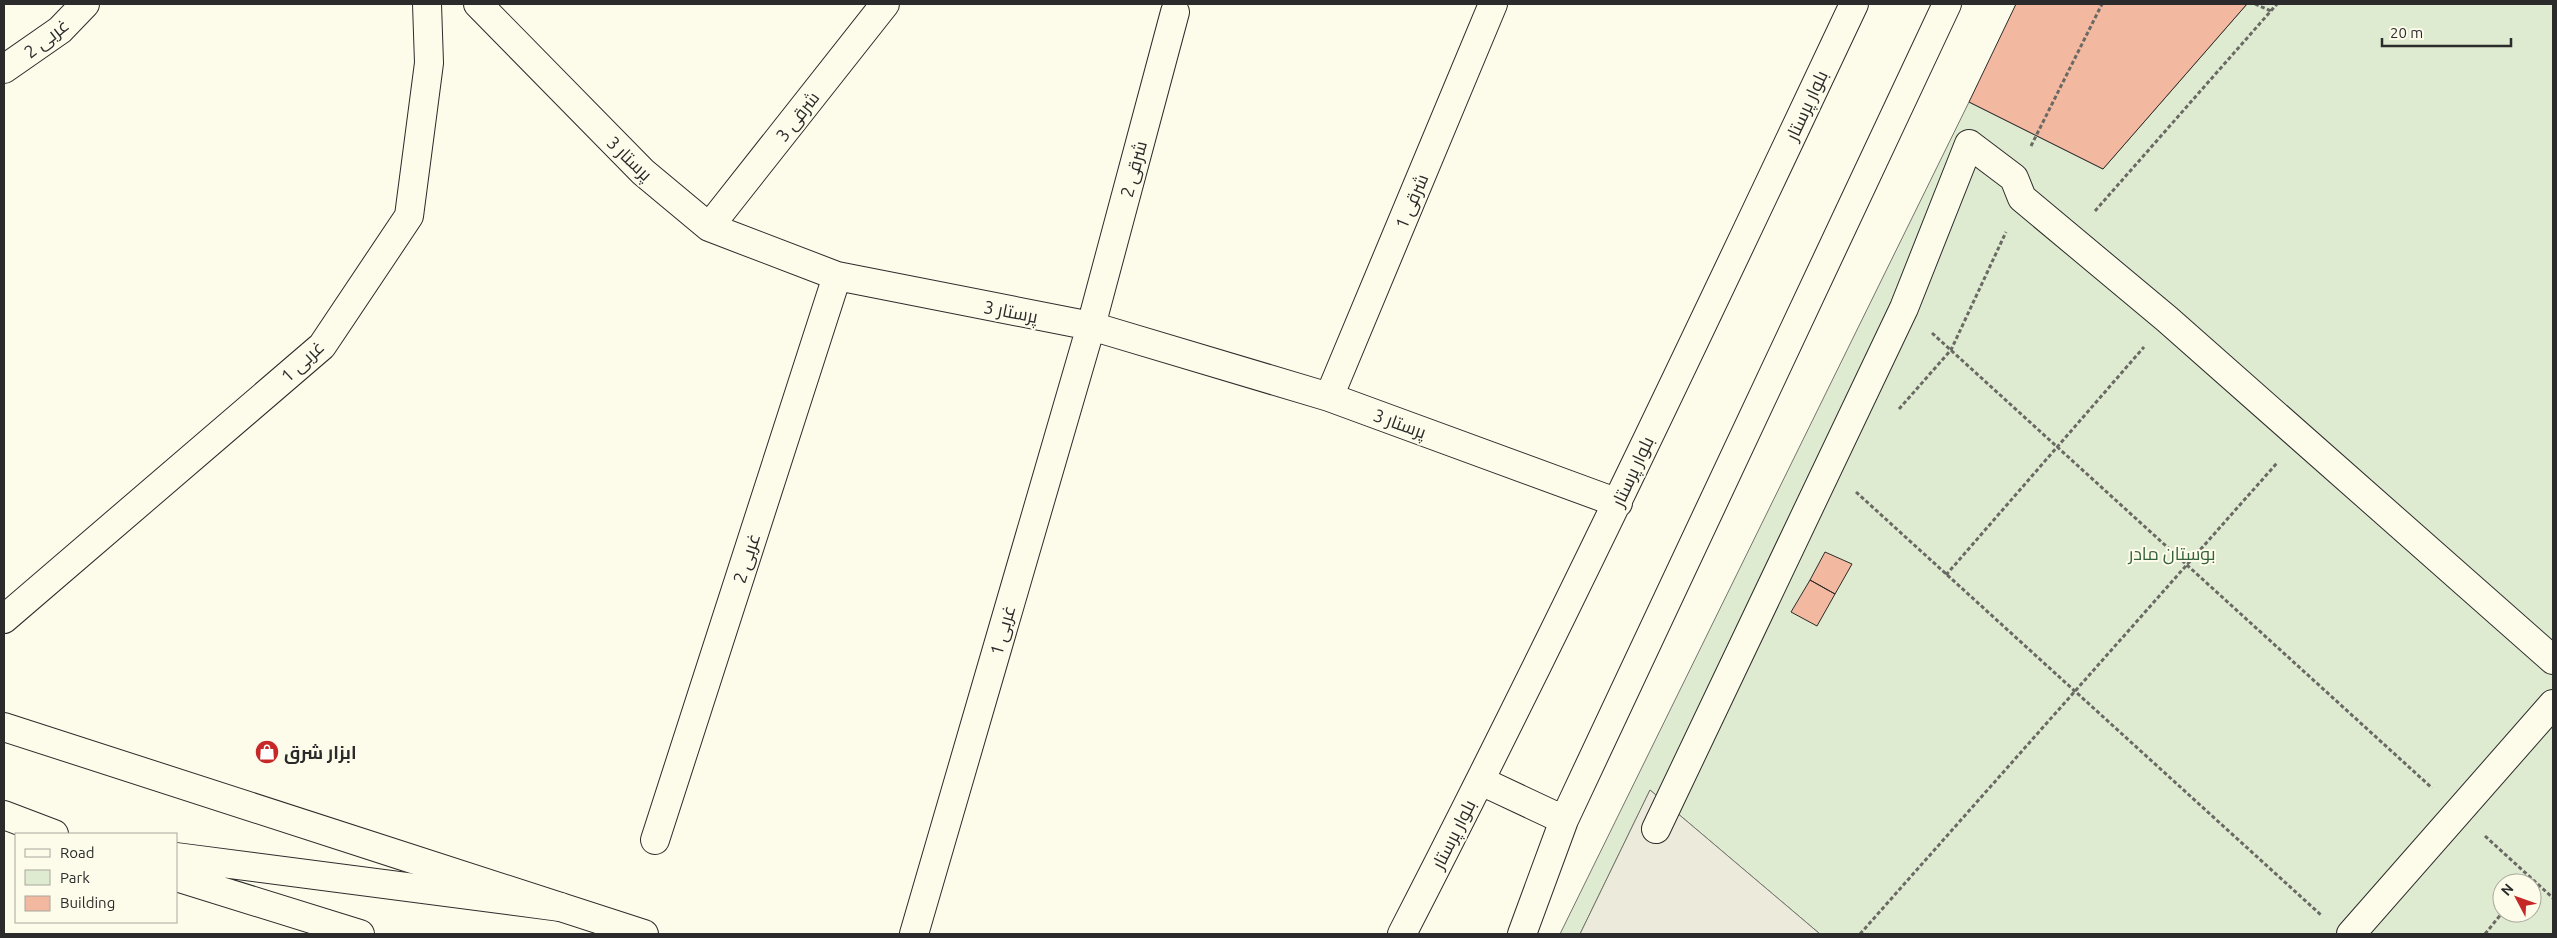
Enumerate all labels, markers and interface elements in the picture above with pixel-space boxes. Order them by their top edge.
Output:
street label: غربی 2 [20,14,74,63]
scale bar [2382,15,2511,47]
text: 20 m [2390,24,2423,41]
street label: بلوار پرستار [1781,67,1834,145]
street label: شرقی 3 [771,87,824,146]
street label: پرستار 3 [601,132,657,186]
street label: شرقی 2 [1116,139,1152,200]
street label: شرقی 1 [1391,171,1433,232]
street label: پرستار 3 [982,296,1040,329]
street label: غربی 1 [277,336,329,387]
street label: پرستار 3 [1370,404,1429,445]
street label: بلوار پرستار [1607,433,1660,511]
street label: غربی 2 [729,531,765,586]
park label: بوستان مادر [2127,543,2216,565]
street label: غربی 1 [985,603,1021,658]
shop icon: ابزار شرق [254,739,280,765]
place label: ابزار شرق [284,742,357,764]
street label: بلوار پرستار [1427,796,1482,874]
legend [15,833,178,923]
text: Road [60,844,95,861]
text: Park [60,869,90,886]
north arrow [2492,873,2542,923]
text: N [2498,880,2517,899]
text: Building [60,894,115,911]

